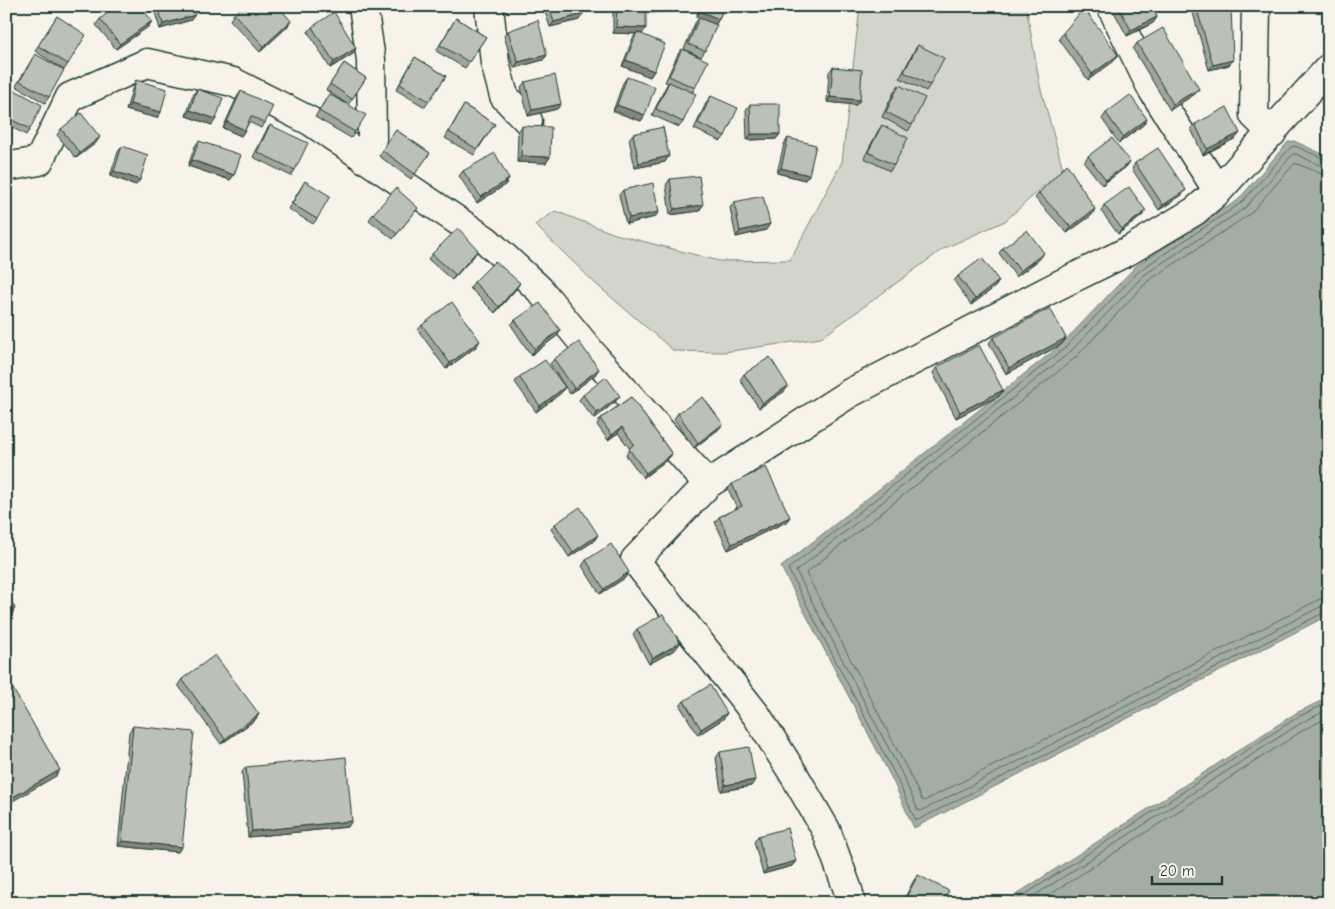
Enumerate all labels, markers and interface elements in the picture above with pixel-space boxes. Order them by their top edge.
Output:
scale bar [1152,854,1222,886]
text: 20 m [1160,862,1194,880]

